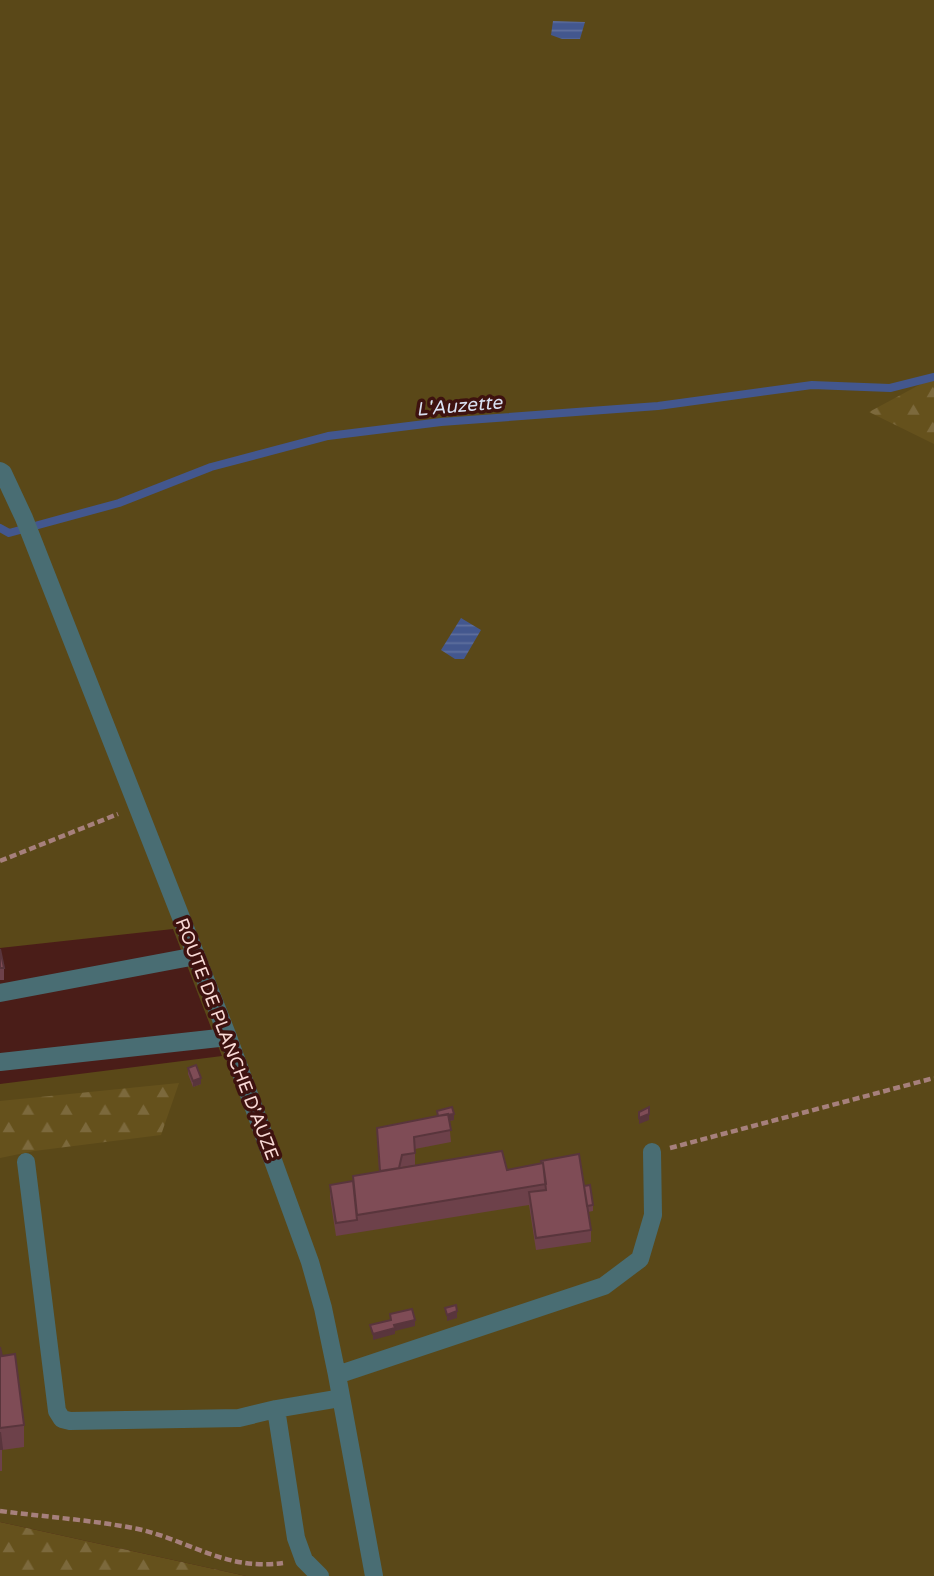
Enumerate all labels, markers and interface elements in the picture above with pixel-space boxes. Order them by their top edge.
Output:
water label: L'Auzette [415,391,504,421]
street label: ROUTE DE PLANCHE D'AUZE [171,915,283,1163]

